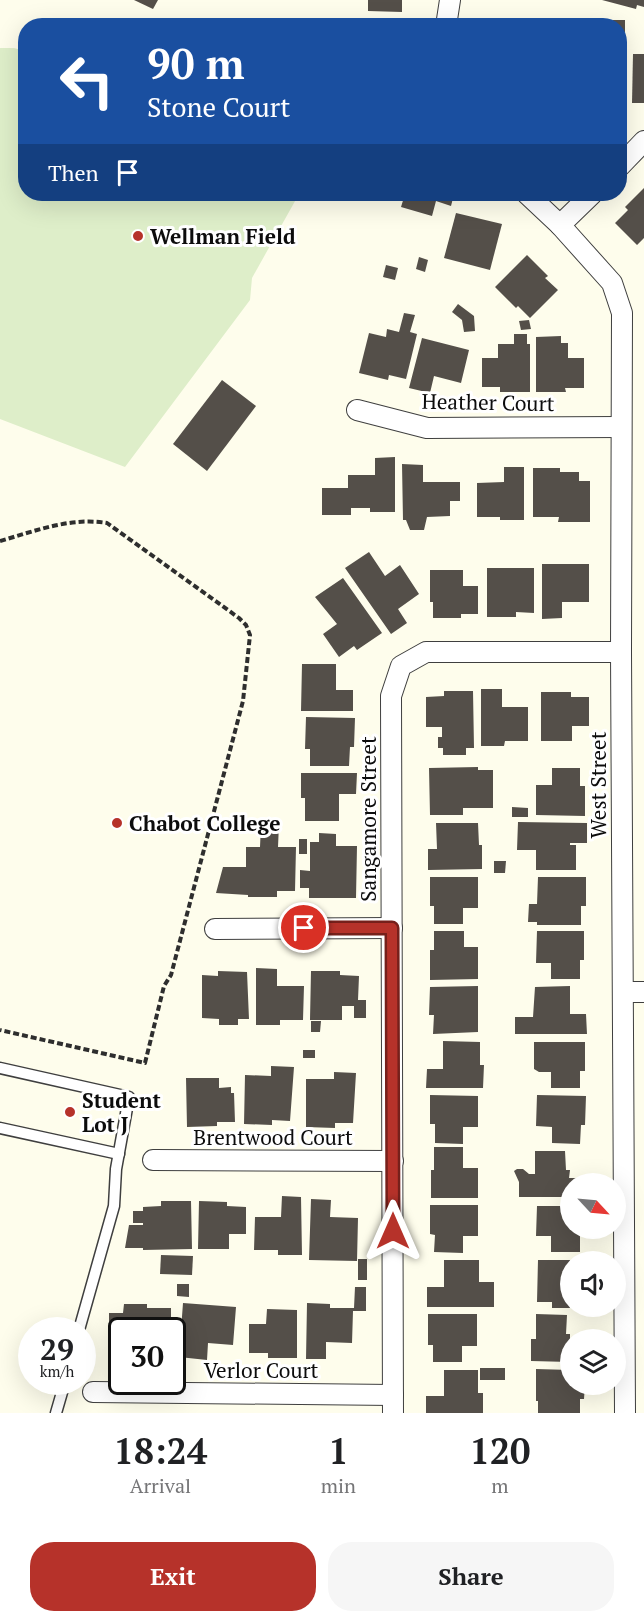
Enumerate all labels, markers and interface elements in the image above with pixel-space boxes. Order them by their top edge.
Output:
text: 90 m [147,35,245,91]
icon: left [48,42,126,120]
text: Stone Court [147,89,290,125]
icon: arrive [111,156,144,189]
text: Then [48,158,99,187]
place label: Wellman Field [150,222,296,250]
marker: Wellman Field [131,229,145,243]
street label: Heather Court [421,387,555,417]
street label: West Street [584,731,612,838]
street label: Sangamore Street [354,736,382,902]
place label: Chabot College [129,809,281,837]
marker: Chabot College [110,816,124,830]
pin [278,902,329,953]
icon: arrive [287,911,320,944]
place label: Student Lot J [82,1086,162,1138]
marker: Student Lot J [63,1105,77,1119]
street label: Brentwood Court [193,1123,353,1151]
north arrow [560,1173,626,1239]
map controls [560,1173,626,1395]
position arrow [361,1199,425,1263]
button: sound [560,1251,626,1317]
speed limit sign: 30 [108,1317,186,1395]
text: 29 [40,1329,74,1369]
button: layers [560,1329,626,1395]
street label: Verlor Court [204,1356,319,1384]
text: km/h [40,1361,74,1381]
text: 18:24 [114,1427,207,1474]
text: 1 [328,1427,349,1474]
text: 120 [469,1427,530,1474]
text: Arrival [130,1472,191,1499]
text: min [321,1472,356,1499]
text: m [491,1472,509,1499]
button: Exit [30,1542,316,1611]
button: Share [328,1542,614,1611]

